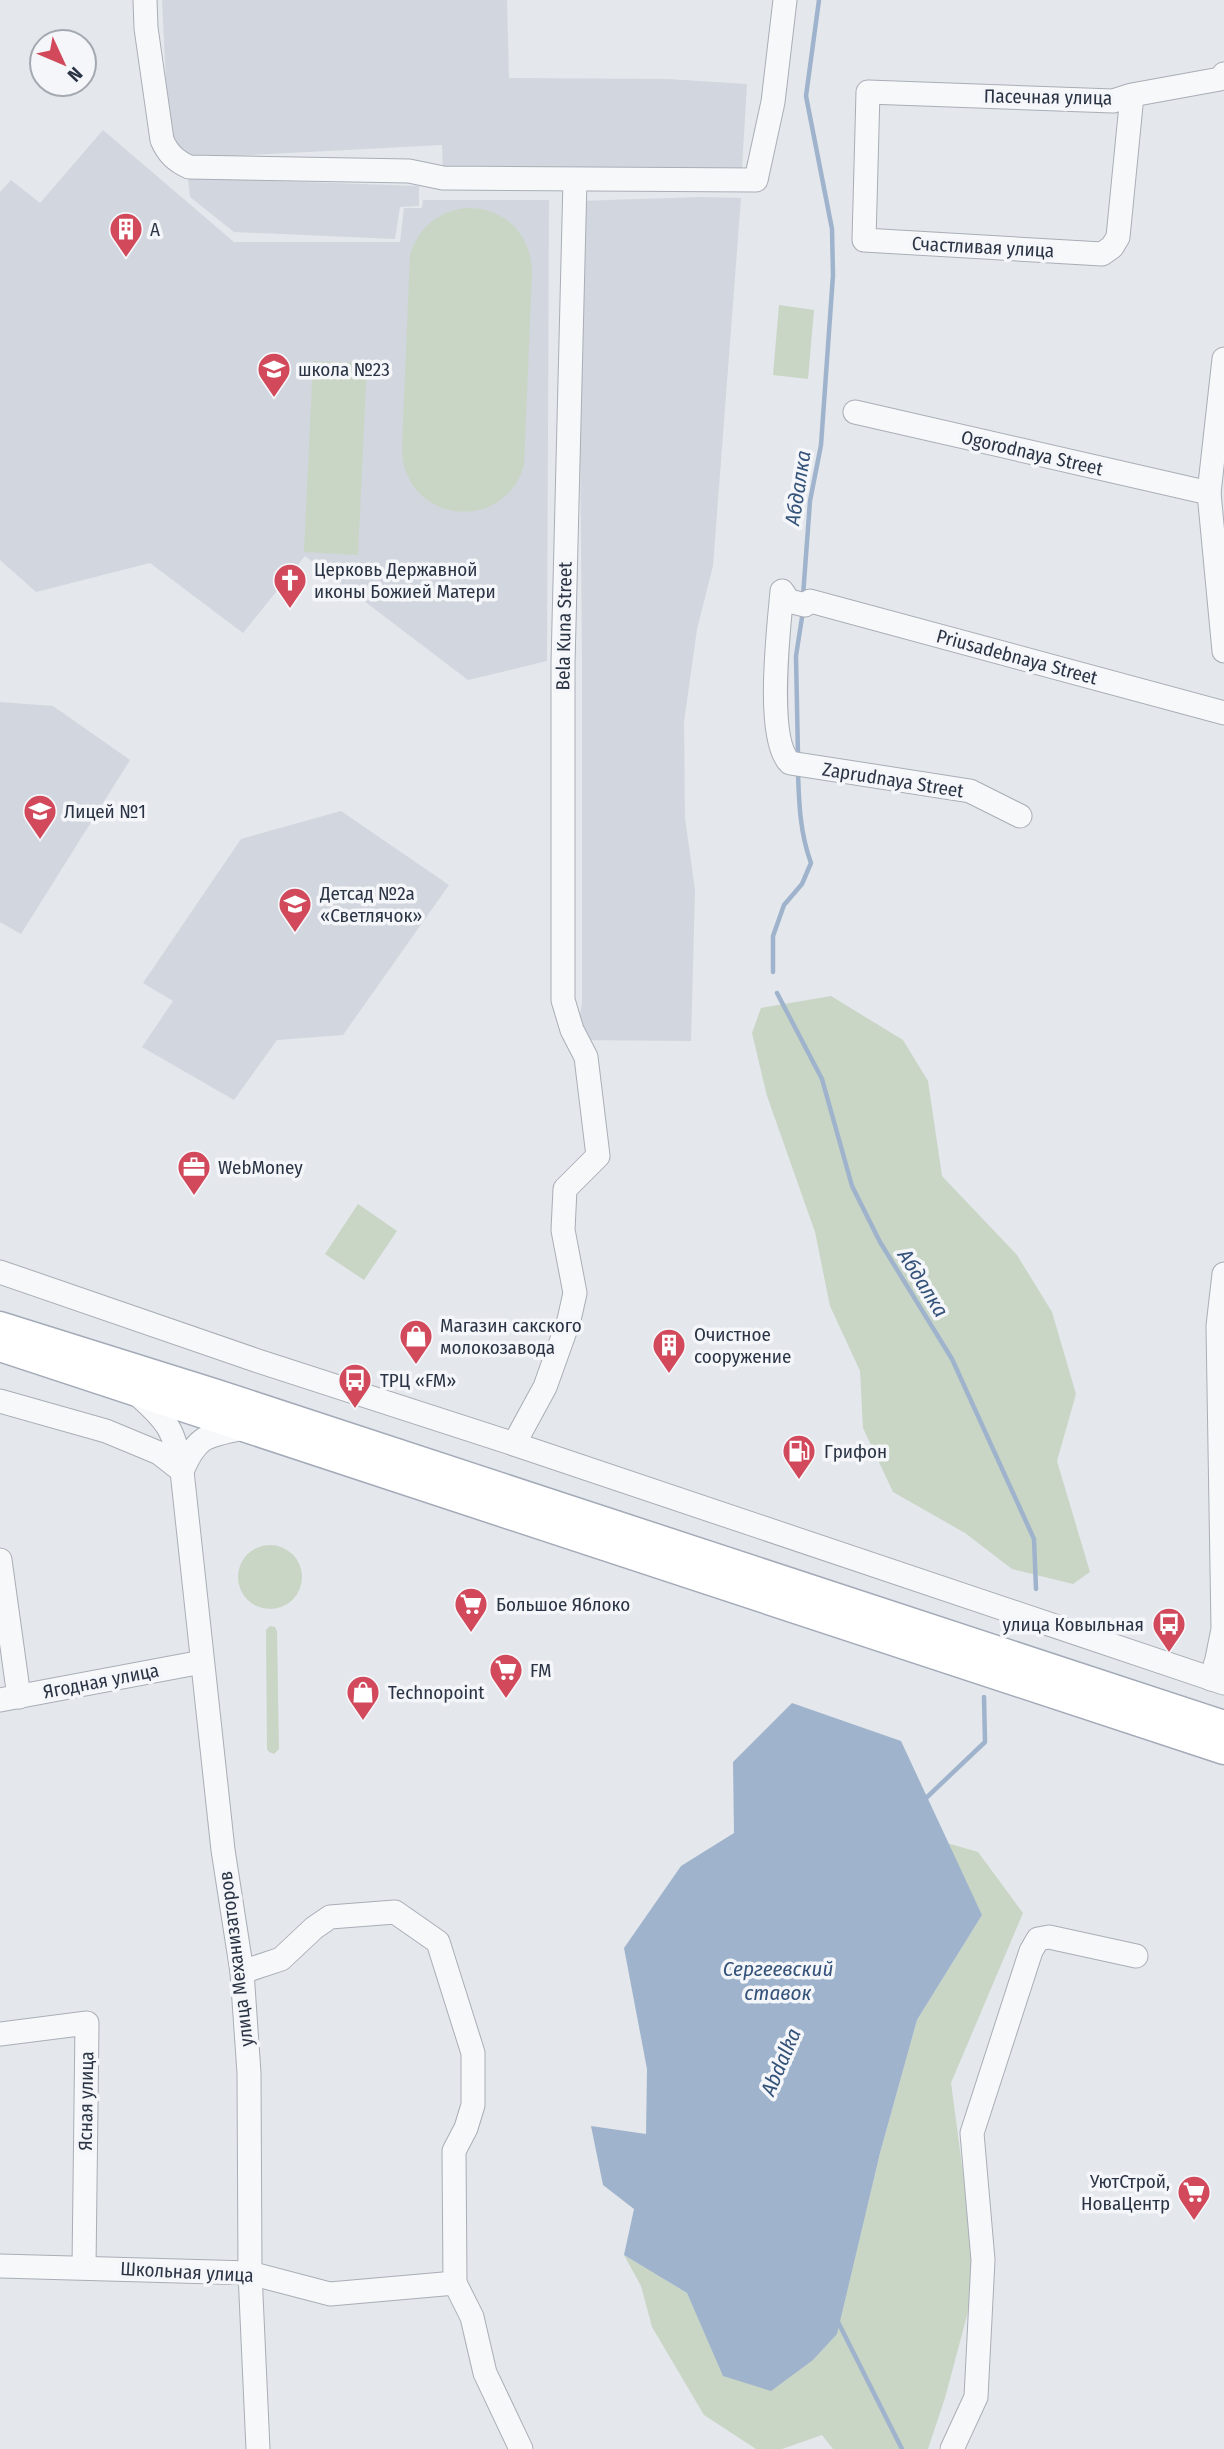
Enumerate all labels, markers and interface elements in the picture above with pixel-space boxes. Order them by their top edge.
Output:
north arrow [28,28,98,98]
text: N [63,62,87,87]
street label: Пасечная улица [984,84,1112,110]
building icon: А [107,210,145,259]
place label: А [150,218,160,241]
street label: Счастливая улица [911,232,1055,262]
school or university icon: школа №23 [255,350,293,399]
place label: школа №23 [298,358,390,381]
street label: Ogorodnaya Street [959,426,1106,481]
water label: Абдалка [779,449,817,528]
place label: Церковь Державной иконы Божией Матери [314,558,496,603]
church icon: Церковь Державной иконы Божией Матери [271,561,309,610]
street label: Bela Kuna Street [551,561,577,691]
street label: Priusadebnaya Street [934,624,1101,690]
street label: Zaprudnaya Street [821,757,966,803]
school or university icon: Лицей №1 [21,792,59,841]
place label: Лицей №1 [64,800,146,823]
place label: Детсад №2а «Светлячок» [319,882,423,927]
school or university icon: Детсад №2а «Светлячок» [276,885,314,934]
office icon: WebMoney [175,1148,213,1197]
place label: WebMoney [218,1156,303,1179]
water label: Абдалка [891,1243,954,1322]
place label: Магазин сакского молокозавода [440,1314,582,1359]
shop icon: Магазин сакского молокозавода [397,1317,435,1366]
place label: Очистное сооружение [694,1323,791,1368]
building icon: Очистное сооружение [650,1326,688,1375]
bus stop icon: ТРЦ «FM» [336,1361,374,1410]
place label: ТРЦ «FM» [380,1369,457,1392]
fuel station icon: Грифон [780,1432,818,1481]
place label: Грифон [824,1440,887,1463]
supermarket icon: Большое Яблоко [452,1585,490,1634]
place label: Большое Яблоко [496,1593,630,1616]
bus stop icon: улица Ковыльная [1150,1605,1188,1654]
place label: улица Ковыльная [1002,1613,1144,1636]
supermarket icon: FM [487,1651,525,1700]
street label: Ягодная улица [41,1658,161,1704]
place label: FM [530,1659,551,1682]
shop icon: Technopoint [344,1673,382,1722]
place label: Technopoint [388,1681,485,1704]
street label: улица Механизаторов [214,1870,258,2048]
water label: Сергеевский ставок [723,1956,833,2006]
water label: Abdalka [755,2024,807,2101]
street label: Ясная улица [74,2051,98,2151]
place label: УютСтрой, НоваЦентр [1081,2170,1170,2215]
supermarket icon: УютСтрой, НоваЦентр [1175,2173,1213,2222]
street label: Школьная улица [120,2257,254,2287]

